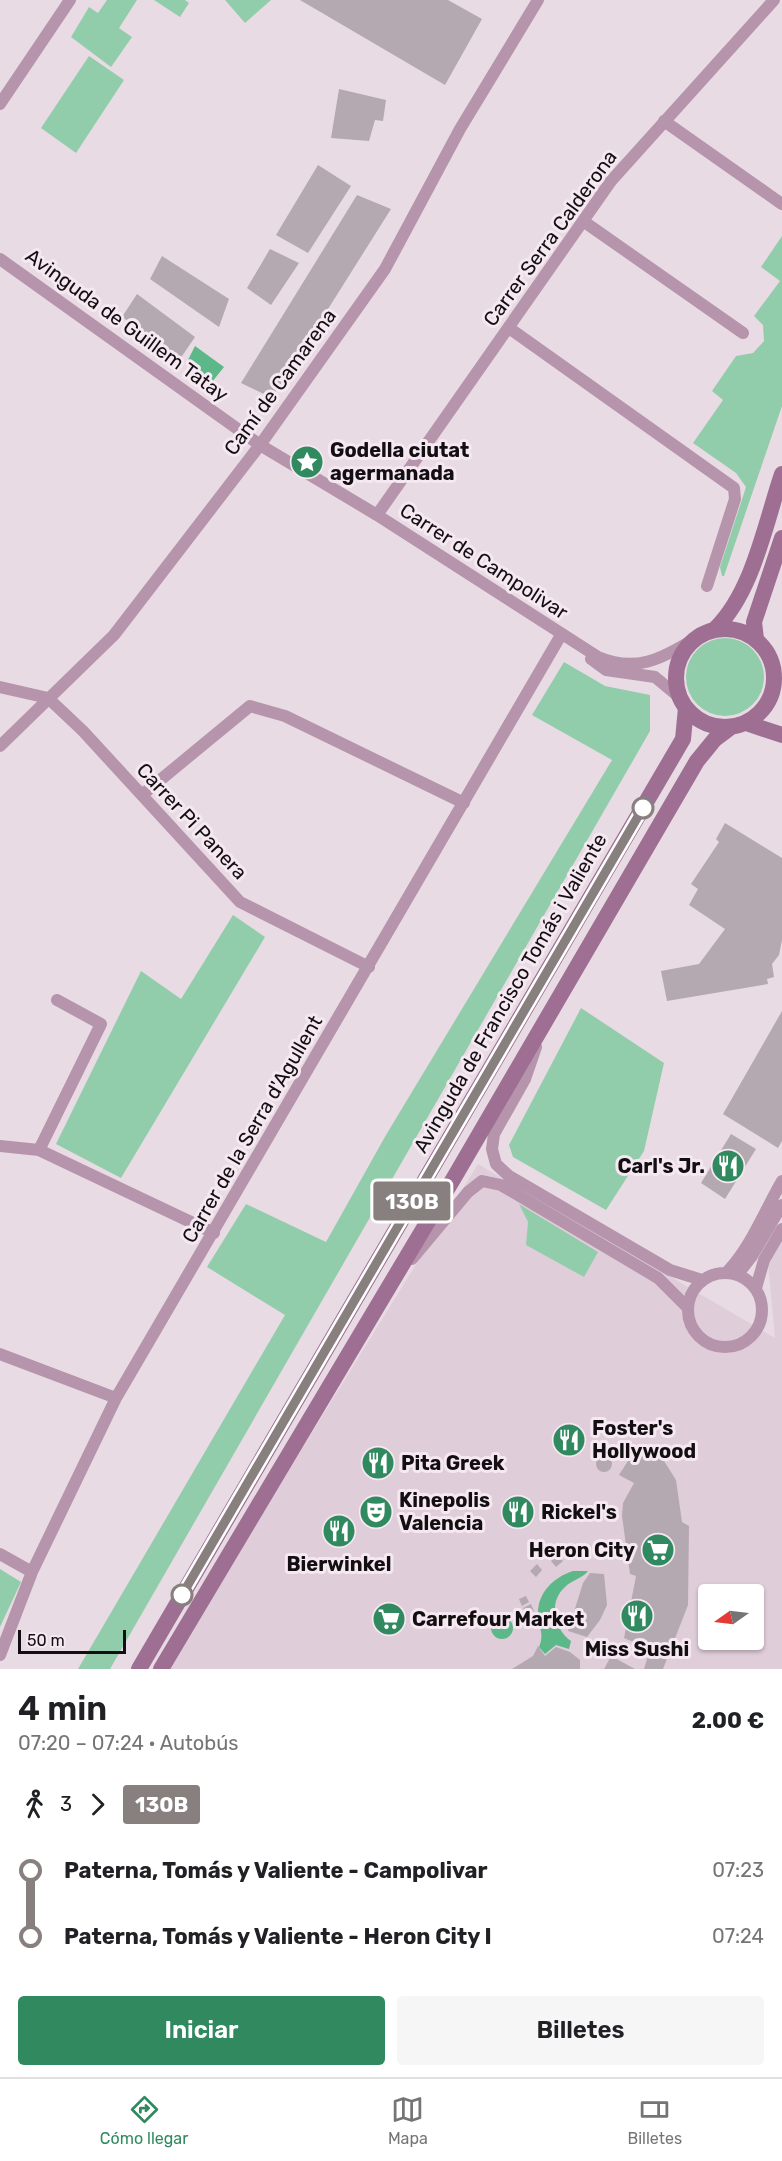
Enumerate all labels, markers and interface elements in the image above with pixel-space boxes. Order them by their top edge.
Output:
street label: Carrer Serra Calderona [478,145,622,331]
street label: Avinguda de Guillem Tatay [21,243,233,407]
street label: Camí de Camarena [219,304,341,460]
place label: Godella ciutat agermanada [330,438,469,485]
place icon: Godella ciutat agermanada [289,444,325,480]
street label: Carrer de Campolivar [396,498,573,624]
street label: Carrer Pi Panera [132,758,252,884]
unlabelled marker [632,797,654,819]
street label: Avinguda de Francisco Tomás i Valiente [408,829,612,1157]
street label: Carrer de la Serra d'Agullent [177,1011,327,1247]
restaurant icon: Carl's Jr. [710,1148,746,1184]
place label: Carl's Jr. [617,1154,705,1178]
line badge: 130B [370,1182,454,1220]
text: 130B [385,1189,439,1214]
place label: Foster's Hollywood [592,1416,696,1463]
restaurant icon: Foster's Hollywood [551,1422,587,1458]
restaurant icon: Pita Greek [360,1445,396,1481]
place label: Pita Greek [401,1451,505,1475]
place label: Kinepolis Valencia [399,1488,490,1535]
theatre icon: Kinepolis Valencia [358,1494,394,1530]
restaurant icon: Rickel's [500,1494,536,1530]
place label: Rickel's [541,1500,617,1524]
restaurant icon: Bierwinkel [321,1513,357,1549]
supermarket icon: Heron City [640,1532,676,1568]
place label: Heron City [529,1538,635,1562]
place label: Bierwinkel [287,1552,391,1576]
unlabelled marker [171,1584,193,1606]
north arrow [698,1584,764,1650]
map controls [698,1584,764,1650]
restaurant icon: Miss Sushi [619,1598,655,1634]
supermarket icon: Carrefour Market [371,1601,407,1637]
place label: Carrefour Market [412,1607,584,1631]
scale bar [18,1627,126,1654]
text: 50 m [27,1631,65,1650]
place label: Miss Sushi [585,1637,689,1661]
text: 4 min [18,1689,107,1728]
text: 2.00 € [692,1707,764,1734]
text: 07:20 – 07:24 · Autobús [18,1731,238,1755]
icon: walk [18,1788,51,1821]
icon: forward [81,1788,114,1821]
text: 3 [60,1792,72,1816]
text: 130B [135,1792,188,1817]
text: Paterna, Tomás y Valiente - Campolivar [64,1857,488,1884]
text: 07:23 [712,1858,764,1882]
text: Paterna, Tomás y Valiente - Heron City I [64,1923,492,1950]
text: 07:24 [712,1924,764,1948]
button: Iniciar [18,1996,385,2065]
button: Billetes [397,1996,764,2065]
tab: Cómo llegar [100,2093,188,2148]
tab: Mapa [388,2093,428,2148]
tab: Billetes [628,2093,682,2148]

